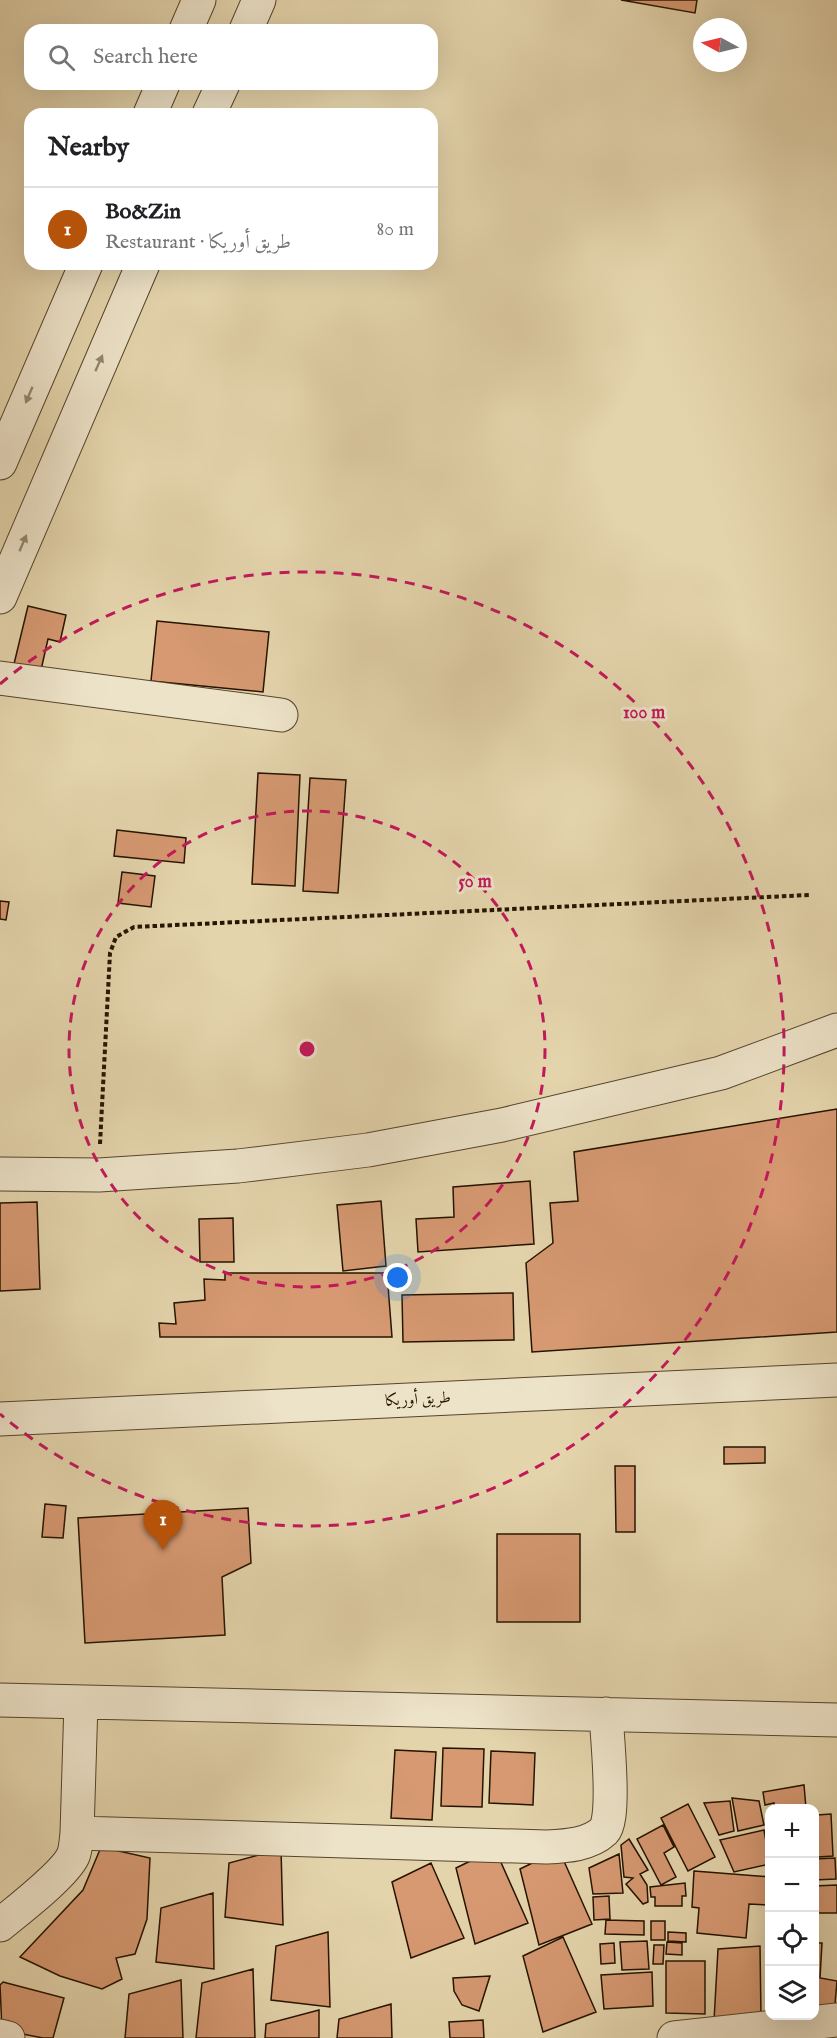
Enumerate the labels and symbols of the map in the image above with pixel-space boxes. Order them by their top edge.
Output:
north arrow [693,18,747,72]
one-way arrow [94,354,104,372]
one-way arrow [25,386,34,403]
one-way arrow [18,533,28,551]
text: 100 m [623,702,665,725]
text: 50 m [458,871,492,894]
centre of rings [297,1039,317,1059]
your location [383,1263,412,1292]
street label: طريق أوريكا [384,1385,451,1412]
pin: 1 [144,1500,182,1550]

